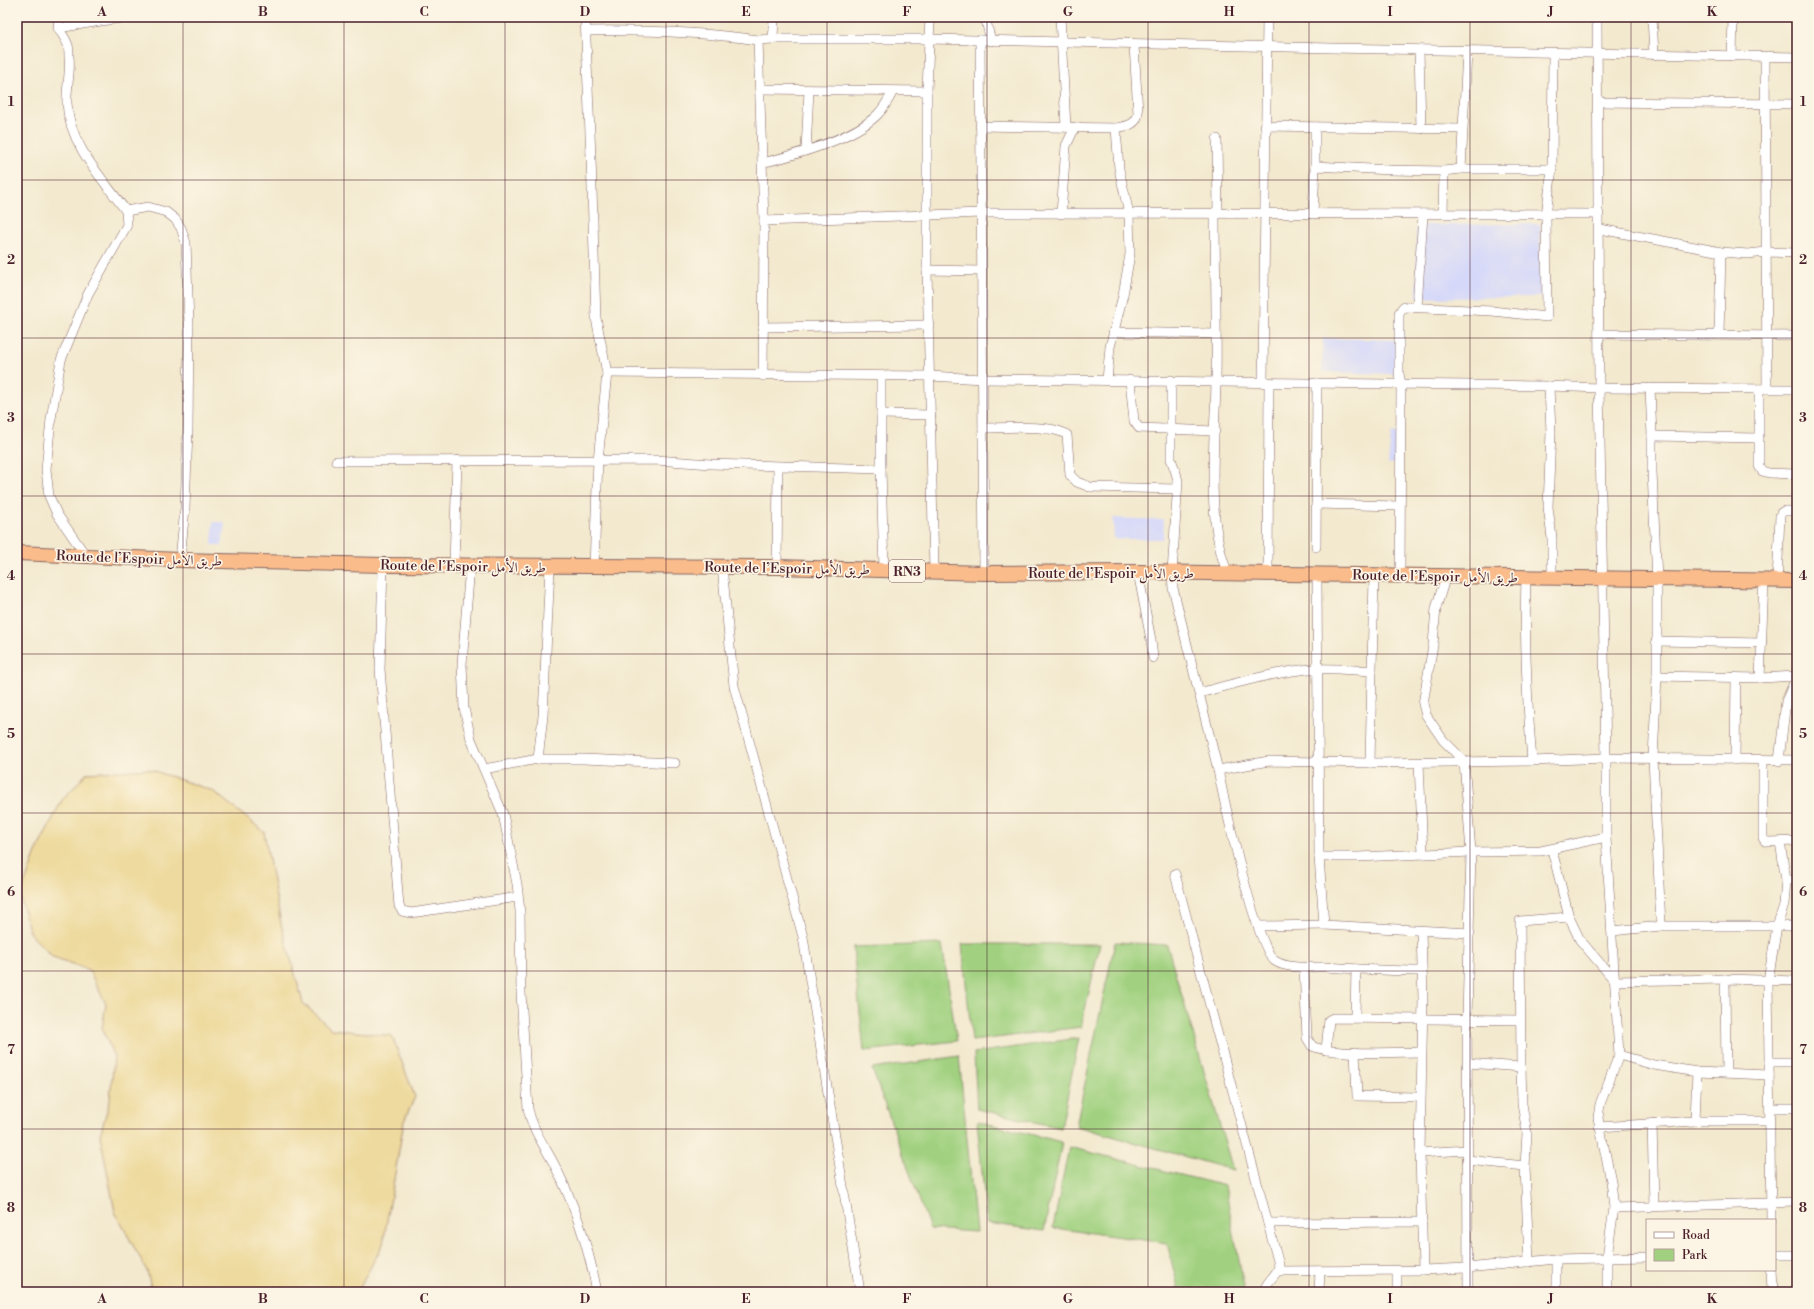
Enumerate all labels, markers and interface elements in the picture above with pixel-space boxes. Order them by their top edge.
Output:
text: A [96,4,107,20]
text: B [258,4,268,20]
text: C [419,4,429,20]
text: D [580,4,590,20]
text: E [741,4,751,20]
text: F [902,4,912,20]
text: G [1063,4,1074,20]
text: H [1224,4,1235,20]
text: I [1387,4,1393,20]
text: J [1546,4,1554,20]
text: K [1707,4,1718,20]
text: 1 [8,94,15,110]
text: 1 [1800,94,1807,110]
text: 2 [7,252,15,268]
text: 2 [1799,252,1807,268]
text: 3 [7,410,15,426]
text: 3 [1799,410,1807,426]
street label: Route de l’Espoir طريق الأمل [56,545,222,572]
street label: Route de l’Espoir طريق الأمل [380,555,546,578]
street label: Route de l’Espoir طريق الأمل [704,557,870,580]
road number: RN3 [889,560,925,582]
street label: Route de l’Espoir طريق الأمل [1028,563,1194,584]
street label: Route de l’Espoir طريق الأمل [1352,565,1518,588]
text: 4 [7,568,16,584]
text: 4 [1799,568,1808,584]
text: 5 [7,726,15,742]
text: 5 [1799,726,1807,742]
text: 6 [7,884,15,900]
text: 6 [1799,884,1807,900]
text: 7 [7,1042,15,1058]
text: 7 [1799,1042,1807,1058]
text: 8 [7,1200,15,1216]
text: 8 [1799,1200,1807,1216]
legend [1646,1219,1776,1271]
text: Road [1682,1228,1710,1243]
text: Park [1682,1248,1708,1263]
text: A [96,1291,107,1307]
text: B [258,1291,268,1307]
text: C [419,1291,429,1307]
text: D [580,1291,590,1307]
text: E [741,1291,751,1307]
text: F [902,1291,912,1307]
text: G [1063,1291,1074,1307]
text: H [1224,1291,1235,1307]
text: I [1387,1291,1393,1307]
text: J [1546,1291,1554,1307]
text: K [1707,1291,1718,1307]

